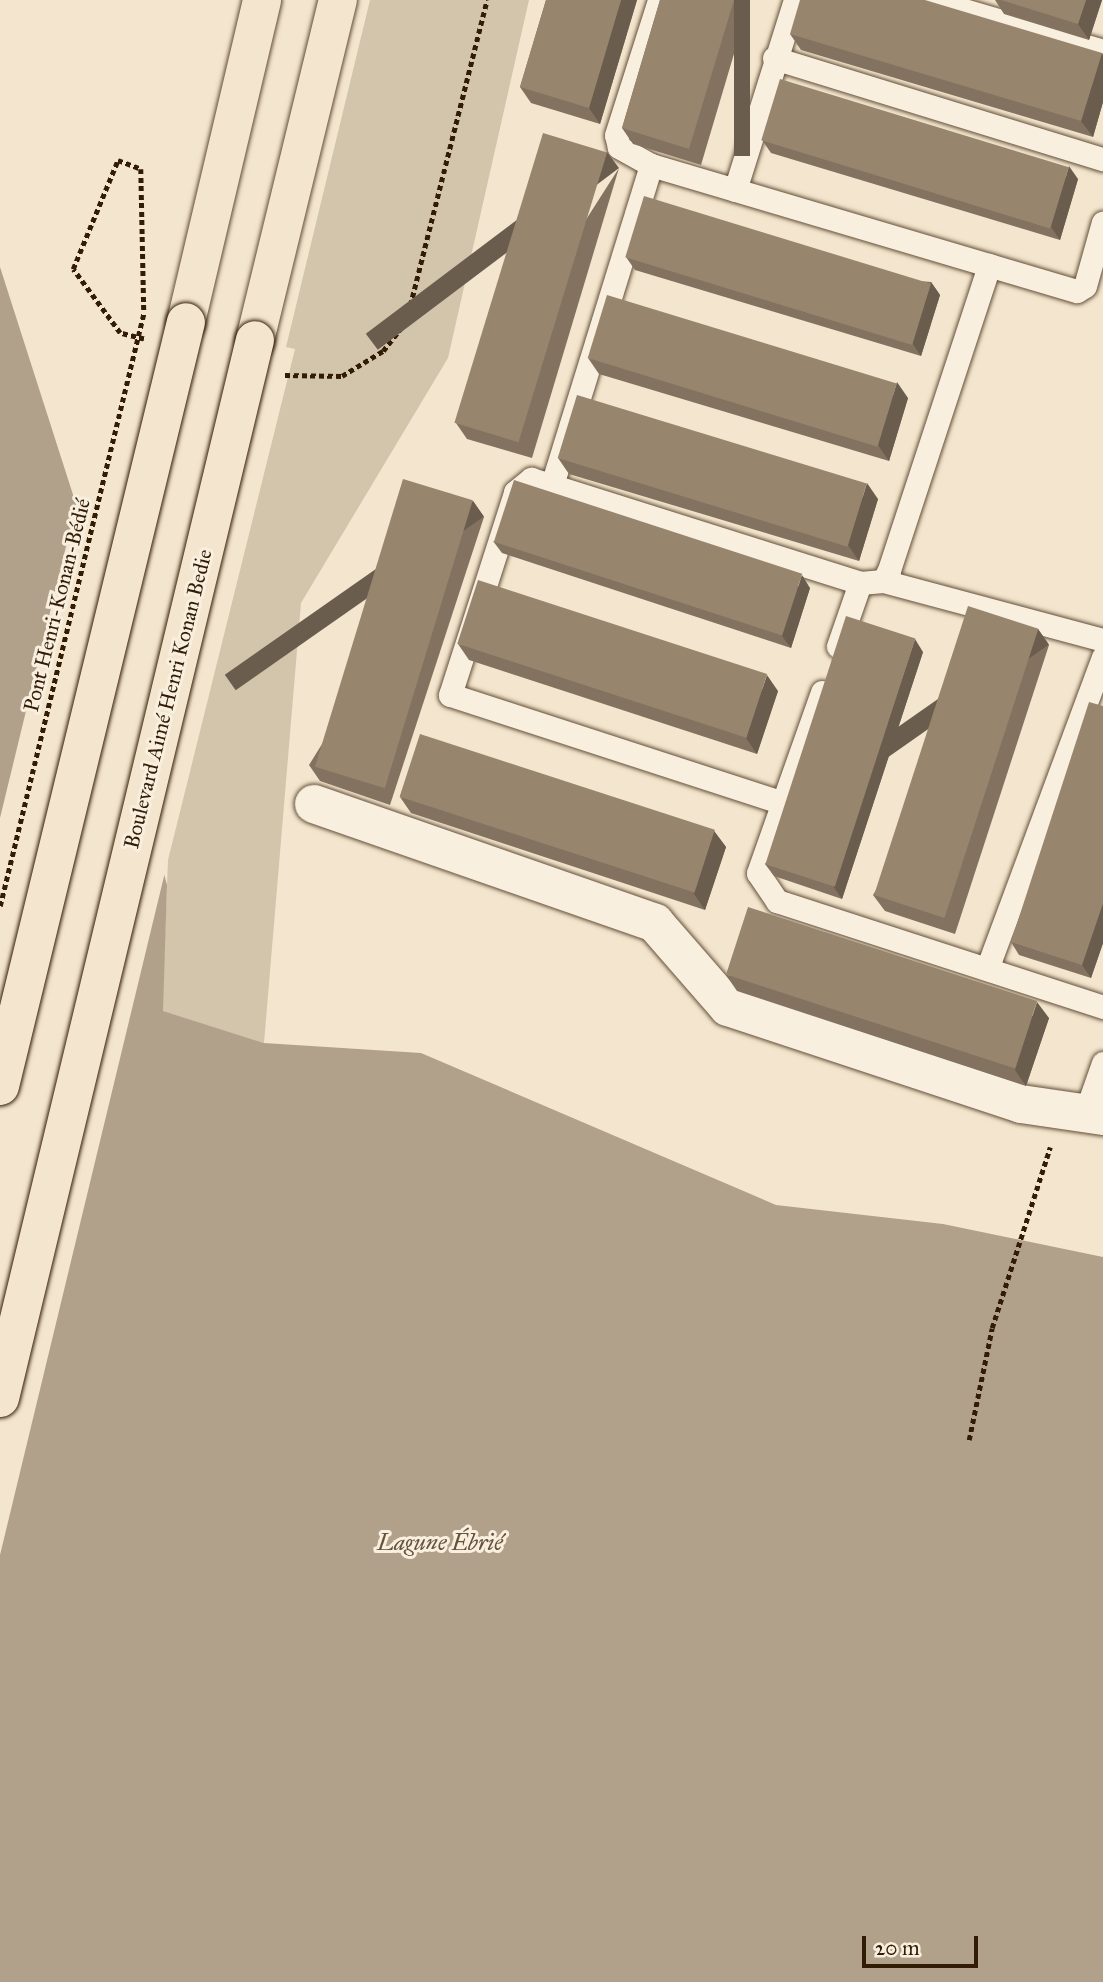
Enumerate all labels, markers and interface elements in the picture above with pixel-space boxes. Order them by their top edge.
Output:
street label: Pont Henri-Konan-Bédié [18,496,96,714]
street label: Boulevard Aimé Henri Konan Bedie [119,547,217,851]
water label: Lagune Ébrié [377,1528,503,1556]
scale bar [865,1923,981,1967]
text: 20 m [875,1935,920,1961]

